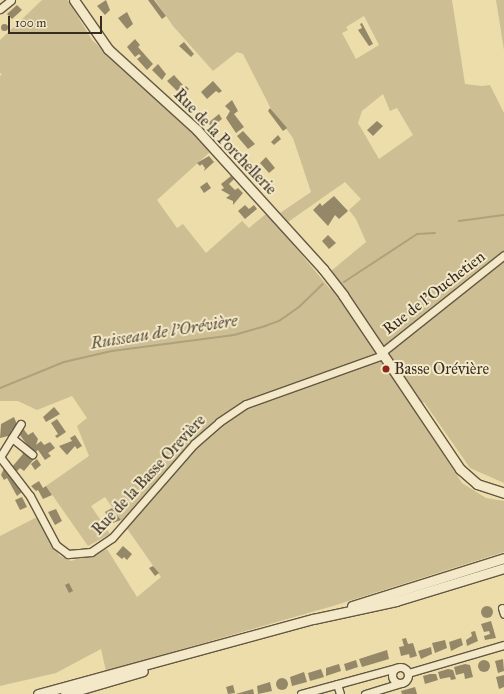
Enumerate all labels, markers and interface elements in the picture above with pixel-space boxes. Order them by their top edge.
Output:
scale bar [10,8,104,34]
text: 100 m [15,16,46,30]
street label: Rue de la Porchellerie [170,85,280,199]
street label: Rue de l'Ouchetien [379,247,489,339]
water label: Ruisseau de l'Orévière [89,310,239,354]
place label: Basse Orévière [394,359,489,379]
marker: Basse Orévière [381,364,391,374]
street label: Rue de la Basse Orevière [88,411,210,539]

